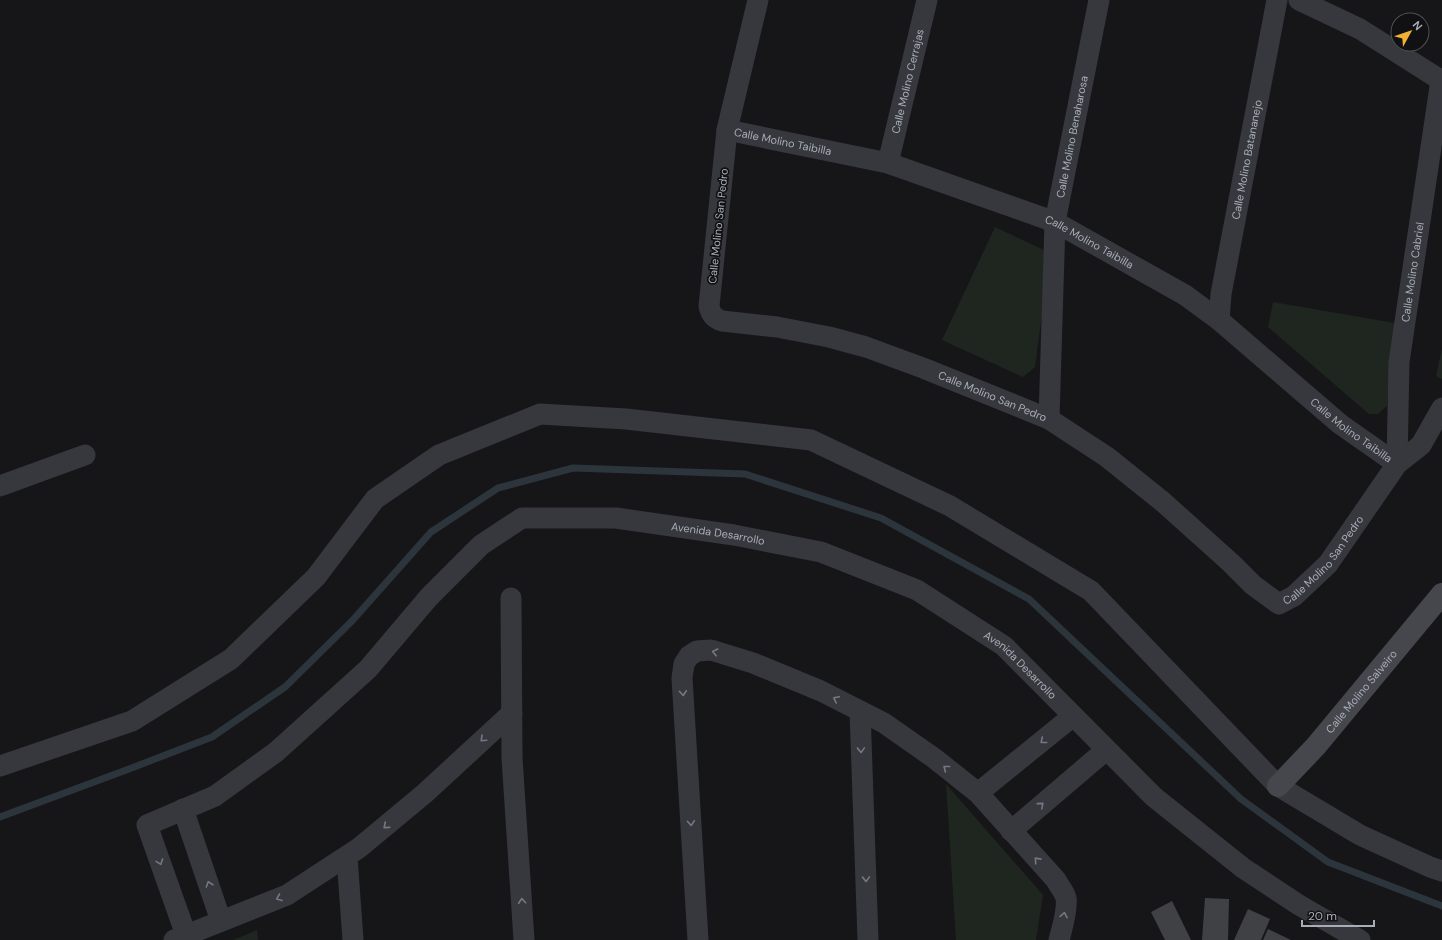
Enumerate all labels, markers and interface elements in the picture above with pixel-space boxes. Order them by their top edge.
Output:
north arrow [1390,12,1430,52]
text: N [1410,18,1426,33]
street label: Calle Molino Cerrajas [888,28,927,135]
street label: Calle Molino Benaharosa [1053,75,1091,199]
street label: Calle Molino Batananejo [1228,98,1265,221]
street label: Calle Molino Taibilla [733,125,833,158]
street label: Calle Molino San Pedro [705,168,731,284]
street label: Calle Molino Taibilla [1043,212,1136,272]
street label: Calle Molino Cabriel [1398,221,1427,323]
street label: Calle Molino San Pedro [936,368,1049,424]
street label: Calle Molino Taibilla [1307,395,1395,465]
street label: Calle Molino San Pedro [1280,513,1366,608]
street label: Avenida Desarrollo [670,519,766,548]
street label: Avenida Desarrollo [981,628,1060,702]
street label: Calle Molino Salveiro [1323,647,1400,736]
one-way arrow [712,648,719,657]
one-way arrow [678,690,687,696]
one-way arrow [833,696,841,703]
one-way arrow [480,735,488,742]
one-way arrow [1041,736,1048,743]
one-way arrow [857,747,865,753]
one-way arrow [943,766,950,773]
one-way arrow [1036,803,1044,810]
one-way arrow [686,820,695,826]
one-way arrow [384,821,391,828]
one-way arrow [1034,857,1042,865]
one-way arrow [155,859,164,866]
one-way arrow [861,876,870,882]
one-way arrow [205,881,213,888]
one-way arrow [275,894,282,902]
one-way arrow [517,898,526,904]
scale bar [1302,902,1374,928]
text: 20 m [1308,908,1337,924]
one-way arrow [1059,911,1068,918]

